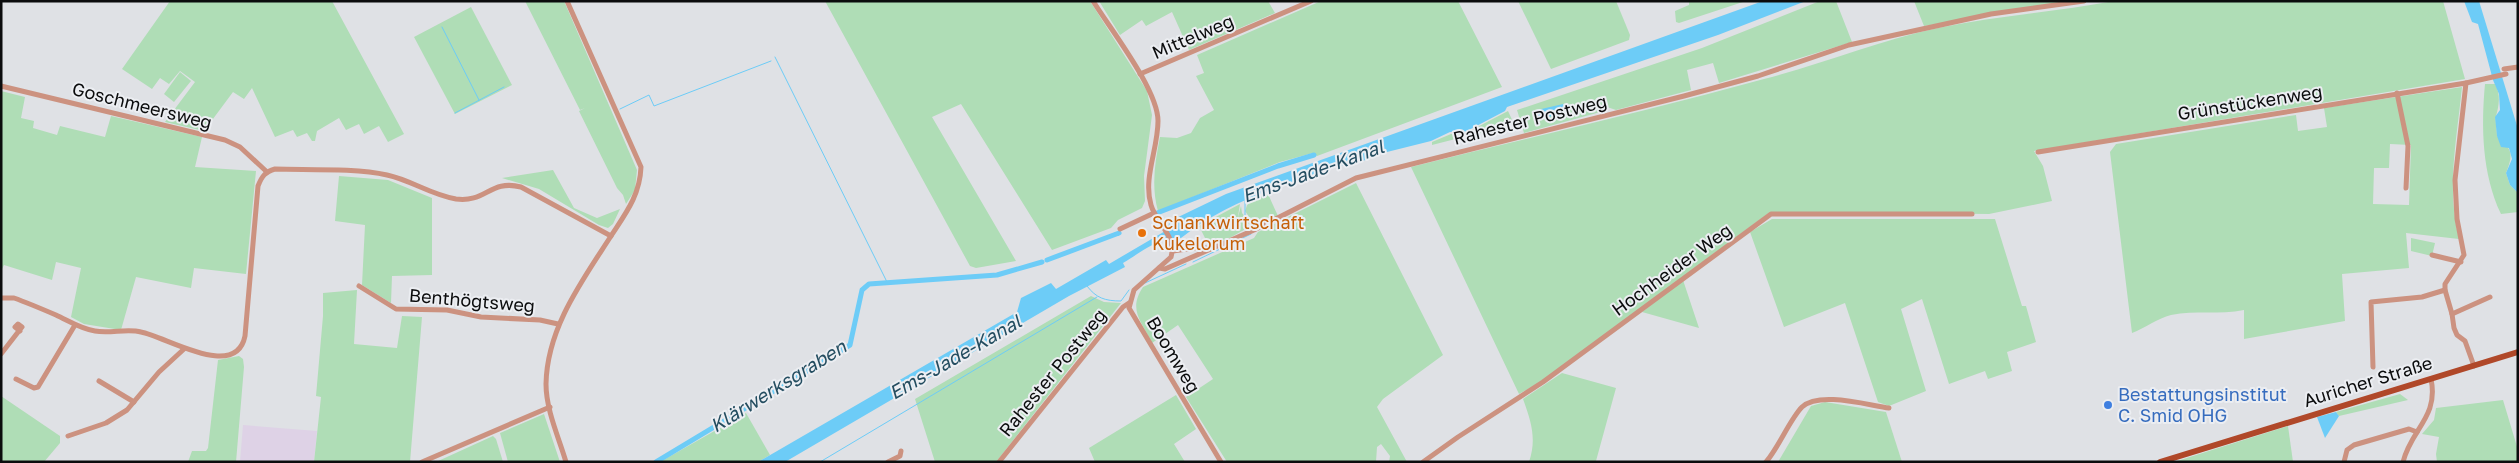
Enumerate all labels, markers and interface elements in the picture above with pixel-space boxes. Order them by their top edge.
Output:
street label: Mittelweg [1149,9,1237,63]
street label: Goschmeersweg [70,77,214,133]
street label: Grünstückenweg [2176,80,2324,124]
street label: Rahester Postweg [1451,89,1609,149]
water label: Ems-Jade-Kanal [1239,134,1388,207]
place label: Schankwirtschaft Kukelorum [1152,211,1305,254]
street label: Hochheider Weg [1607,218,1736,320]
marker: Schankwirtschaft Kukelorum [1136,227,1148,239]
street label: Benthögtsweg [408,284,536,316]
street label: Rahester Postweg [994,304,1110,441]
water label: Ems-Jade-Kanal [884,309,1026,404]
street label: Boomweg [1142,312,1205,397]
water label: Klärwerksgraben [705,334,851,437]
street label: Auricher Straße [2301,351,2435,411]
place label: Bestattungsinstitut C. Smid OHG [2118,383,2287,426]
marker: Bestattungsinstitut C. Smid OHG [2102,399,2114,411]

